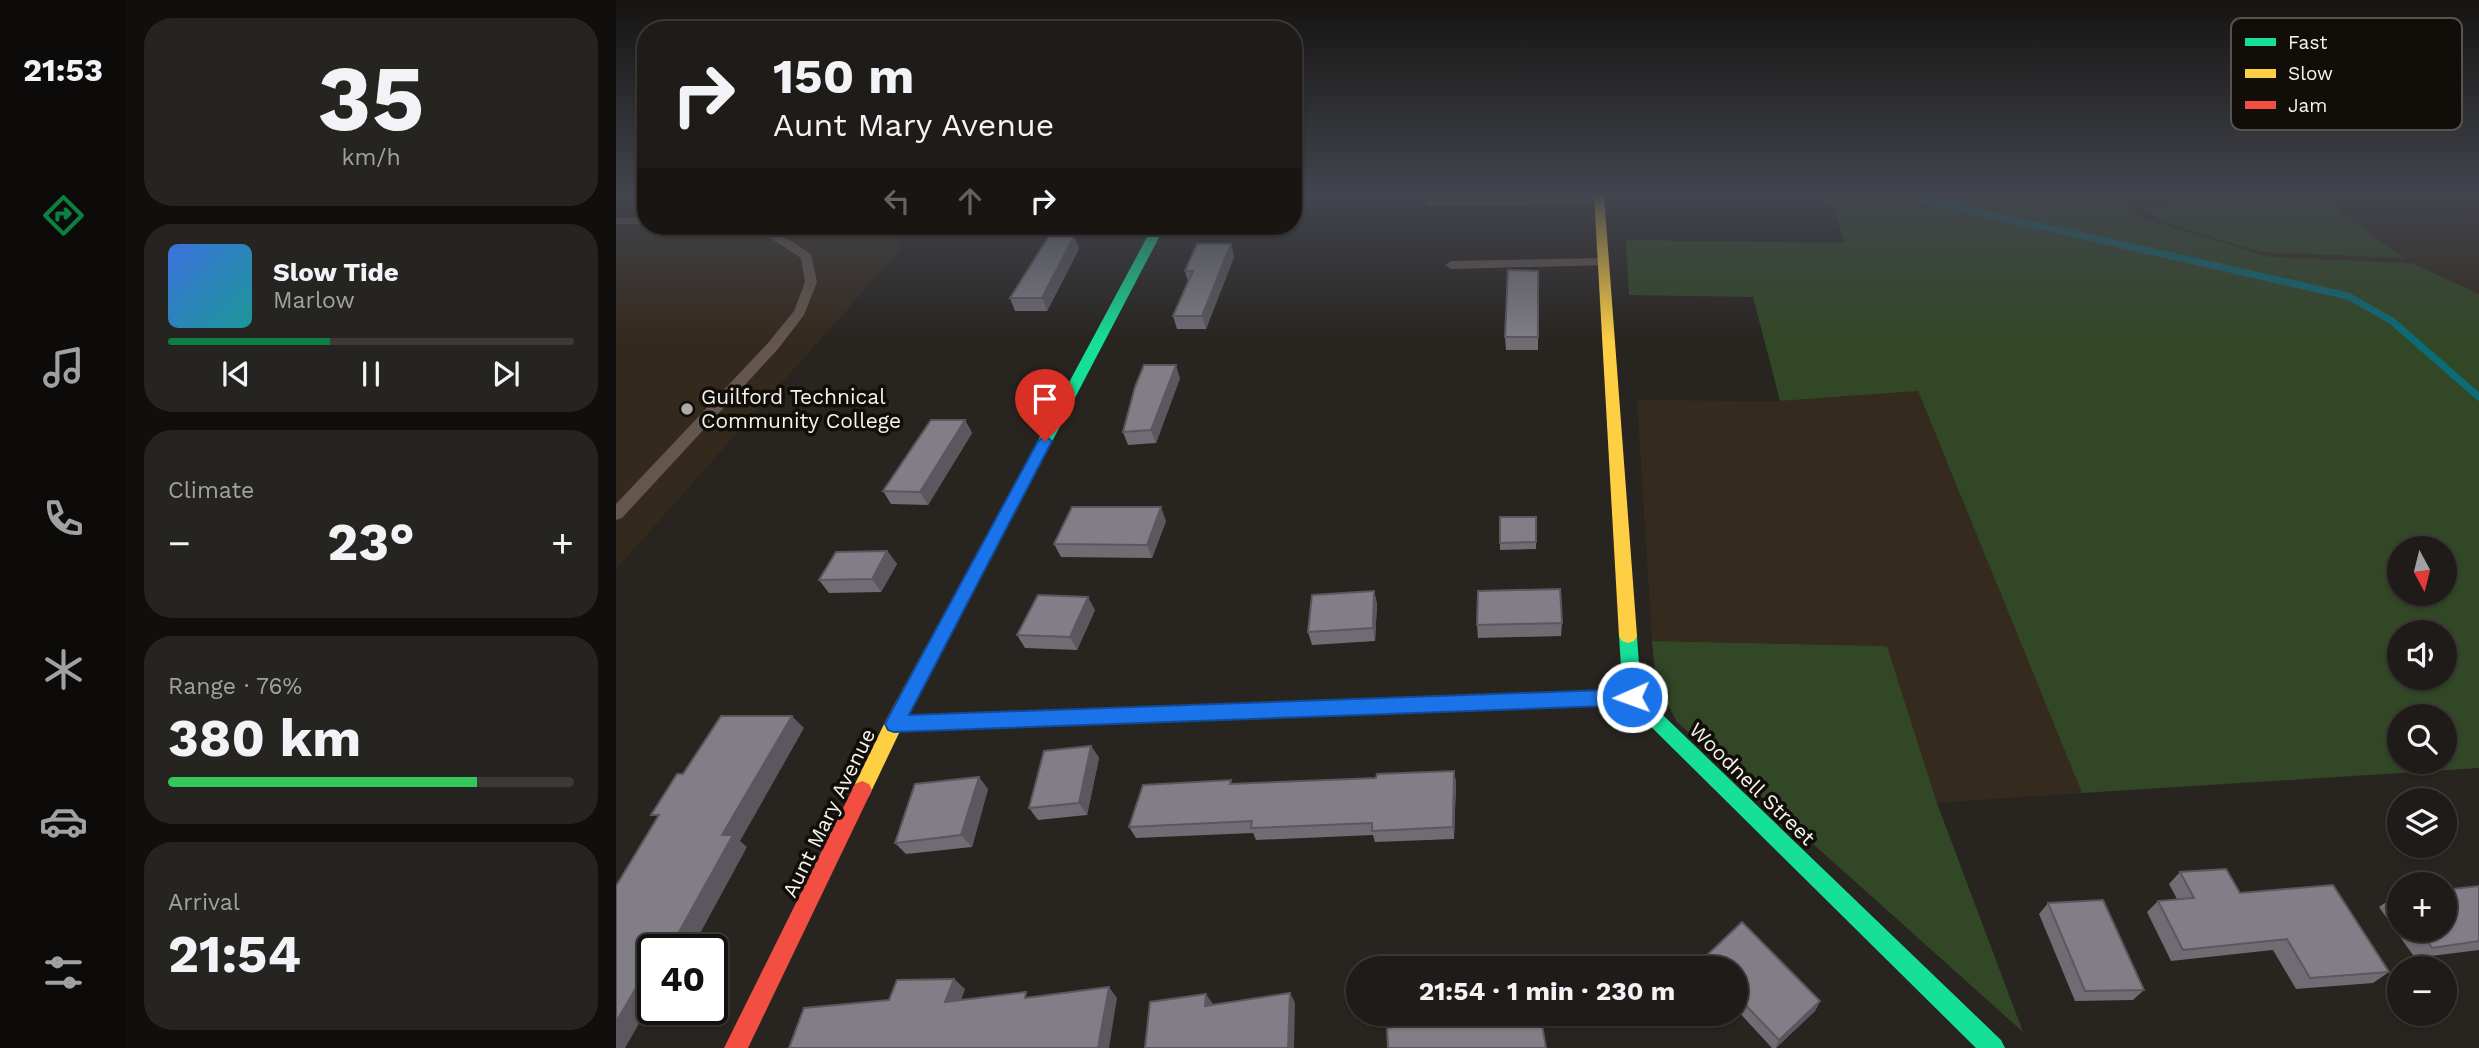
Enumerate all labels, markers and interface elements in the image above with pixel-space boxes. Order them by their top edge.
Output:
legend [2231,18,2462,130]
text: Fast [2288,31,2327,54]
text: 35 [317,45,425,152]
text: 150 m [773,47,914,105]
icon: right [658,49,749,140]
text: 21:53 [23,51,103,89]
text: Slow [2288,62,2333,85]
text: Jam [2288,94,2327,117]
text: Aunt Mary Avenue [773,106,1054,144]
text: km/h [341,144,401,171]
icon: left [878,182,916,220]
icon: ahead [951,182,989,220]
icon: right [1024,182,1062,220]
icon: directions [39,191,88,240]
text: Slow Tide [273,257,399,287]
text: Marlow [273,287,355,314]
icon: music [39,343,88,392]
icon: previous [217,355,255,393]
icon: pause [352,355,390,393]
icon: next [487,355,525,393]
pin [1015,369,1075,441]
icon: arrive [1026,380,1064,418]
place label: Guilford Technical Community College [701,384,901,433]
marker: Guilford Technical Community College [679,401,695,417]
text: Climate [168,477,254,504]
icon: phone [39,494,88,543]
text: 23° [327,512,415,573]
text: − [168,521,191,565]
text: + [551,521,574,565]
north arrow [2387,536,2457,606]
map controls [2387,536,2457,1026]
button: sound [2387,620,2457,690]
icon: climate [39,645,88,694]
position arrow [1595,660,1669,734]
text: Range · 76% [168,673,302,700]
button: search [2387,704,2457,774]
text: 380 km [168,708,361,769]
street label: Woodnell Street [1684,717,1821,850]
street label: Aunt Mary Avenue [777,724,880,901]
button: layers [2387,788,2457,858]
icon: car [39,797,88,846]
button: + [2387,872,2457,942]
text: Arrival [168,889,240,916]
text: 21:54 [168,924,301,985]
speed limit sign: 40 [637,934,728,1025]
icon: filters [39,948,88,997]
button: − [2387,956,2457,1026]
text: 21:54 · 1 min · 230 m [1419,976,1675,1006]

